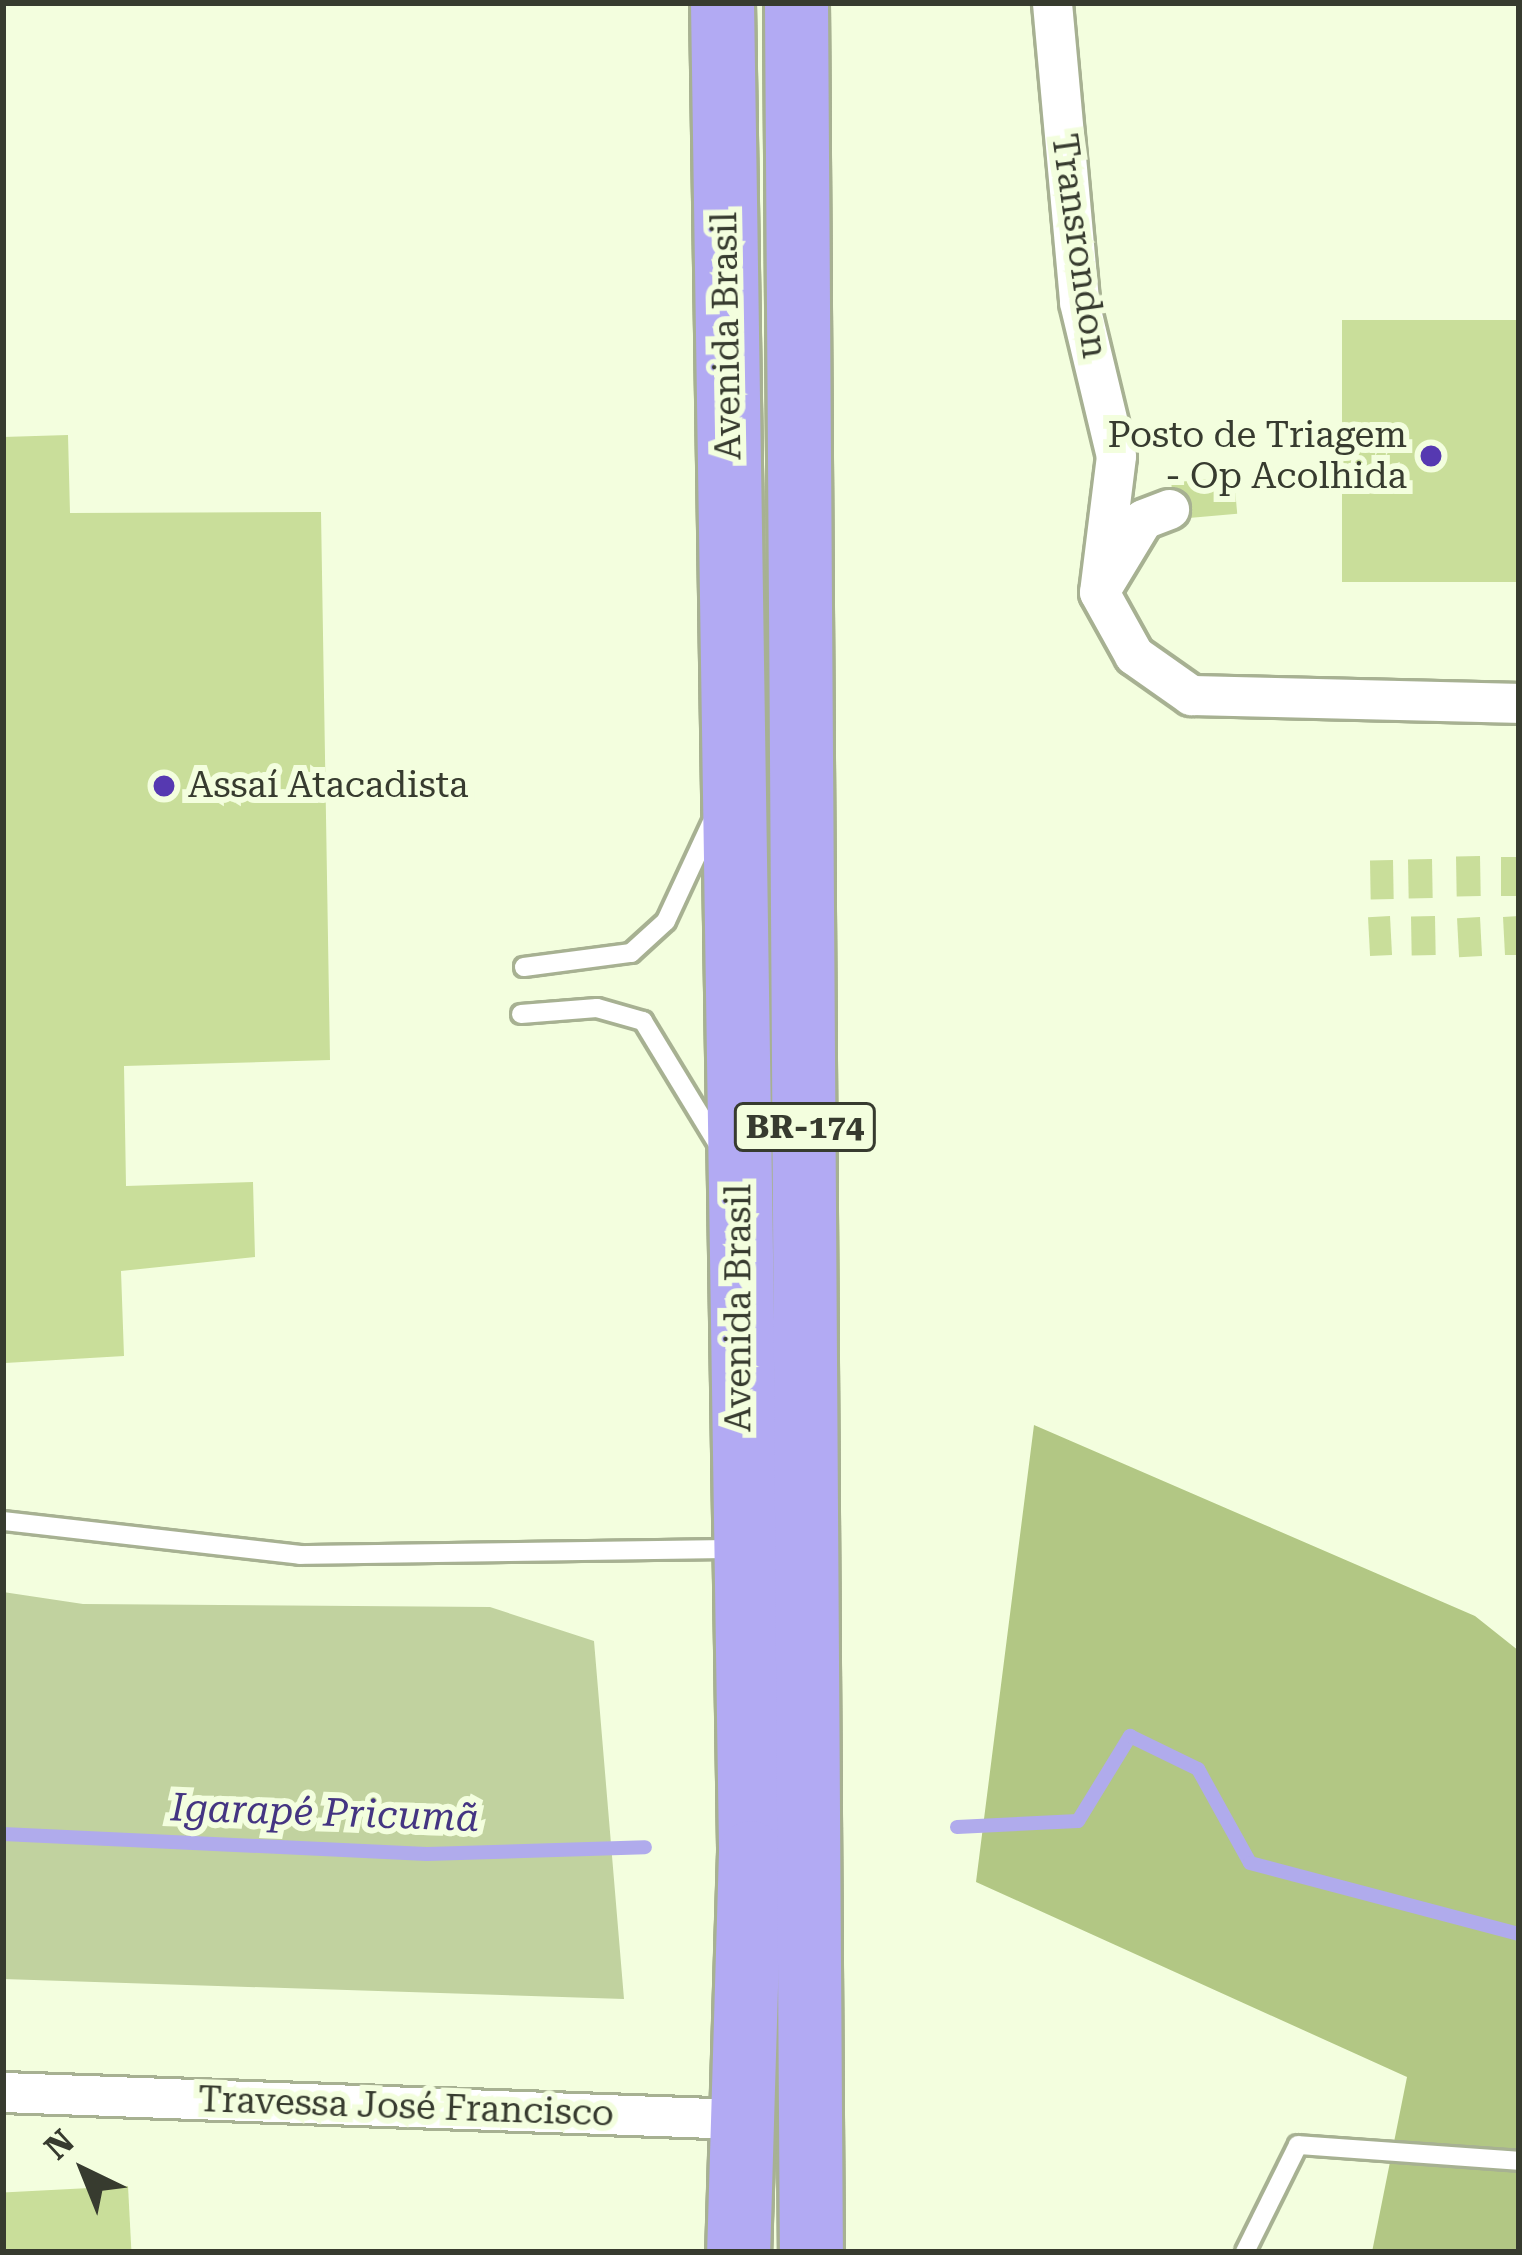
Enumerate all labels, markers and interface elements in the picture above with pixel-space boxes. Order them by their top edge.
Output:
street label: Transrondon [1042,131,1116,361]
street label: Avenida Brasil [703,212,751,460]
place label: Posto de Triagem - Op Acolhida [1108,413,1407,498]
marker: Posto de Triagem - Op Acolhida [1418,443,1444,469]
place label: Assaí Atacadista [188,764,469,808]
marker: Assaí Atacadista [151,773,177,799]
road number: BR-174 [733,1100,877,1154]
street label: Avenida Brasil [717,1184,761,1432]
water label: Igarapé Pricumã [170,1784,480,1842]
street label: Travessa José Francisco [197,2078,615,2136]
north arrow [24,2111,144,2231]
text: N [37,2121,82,2167]

